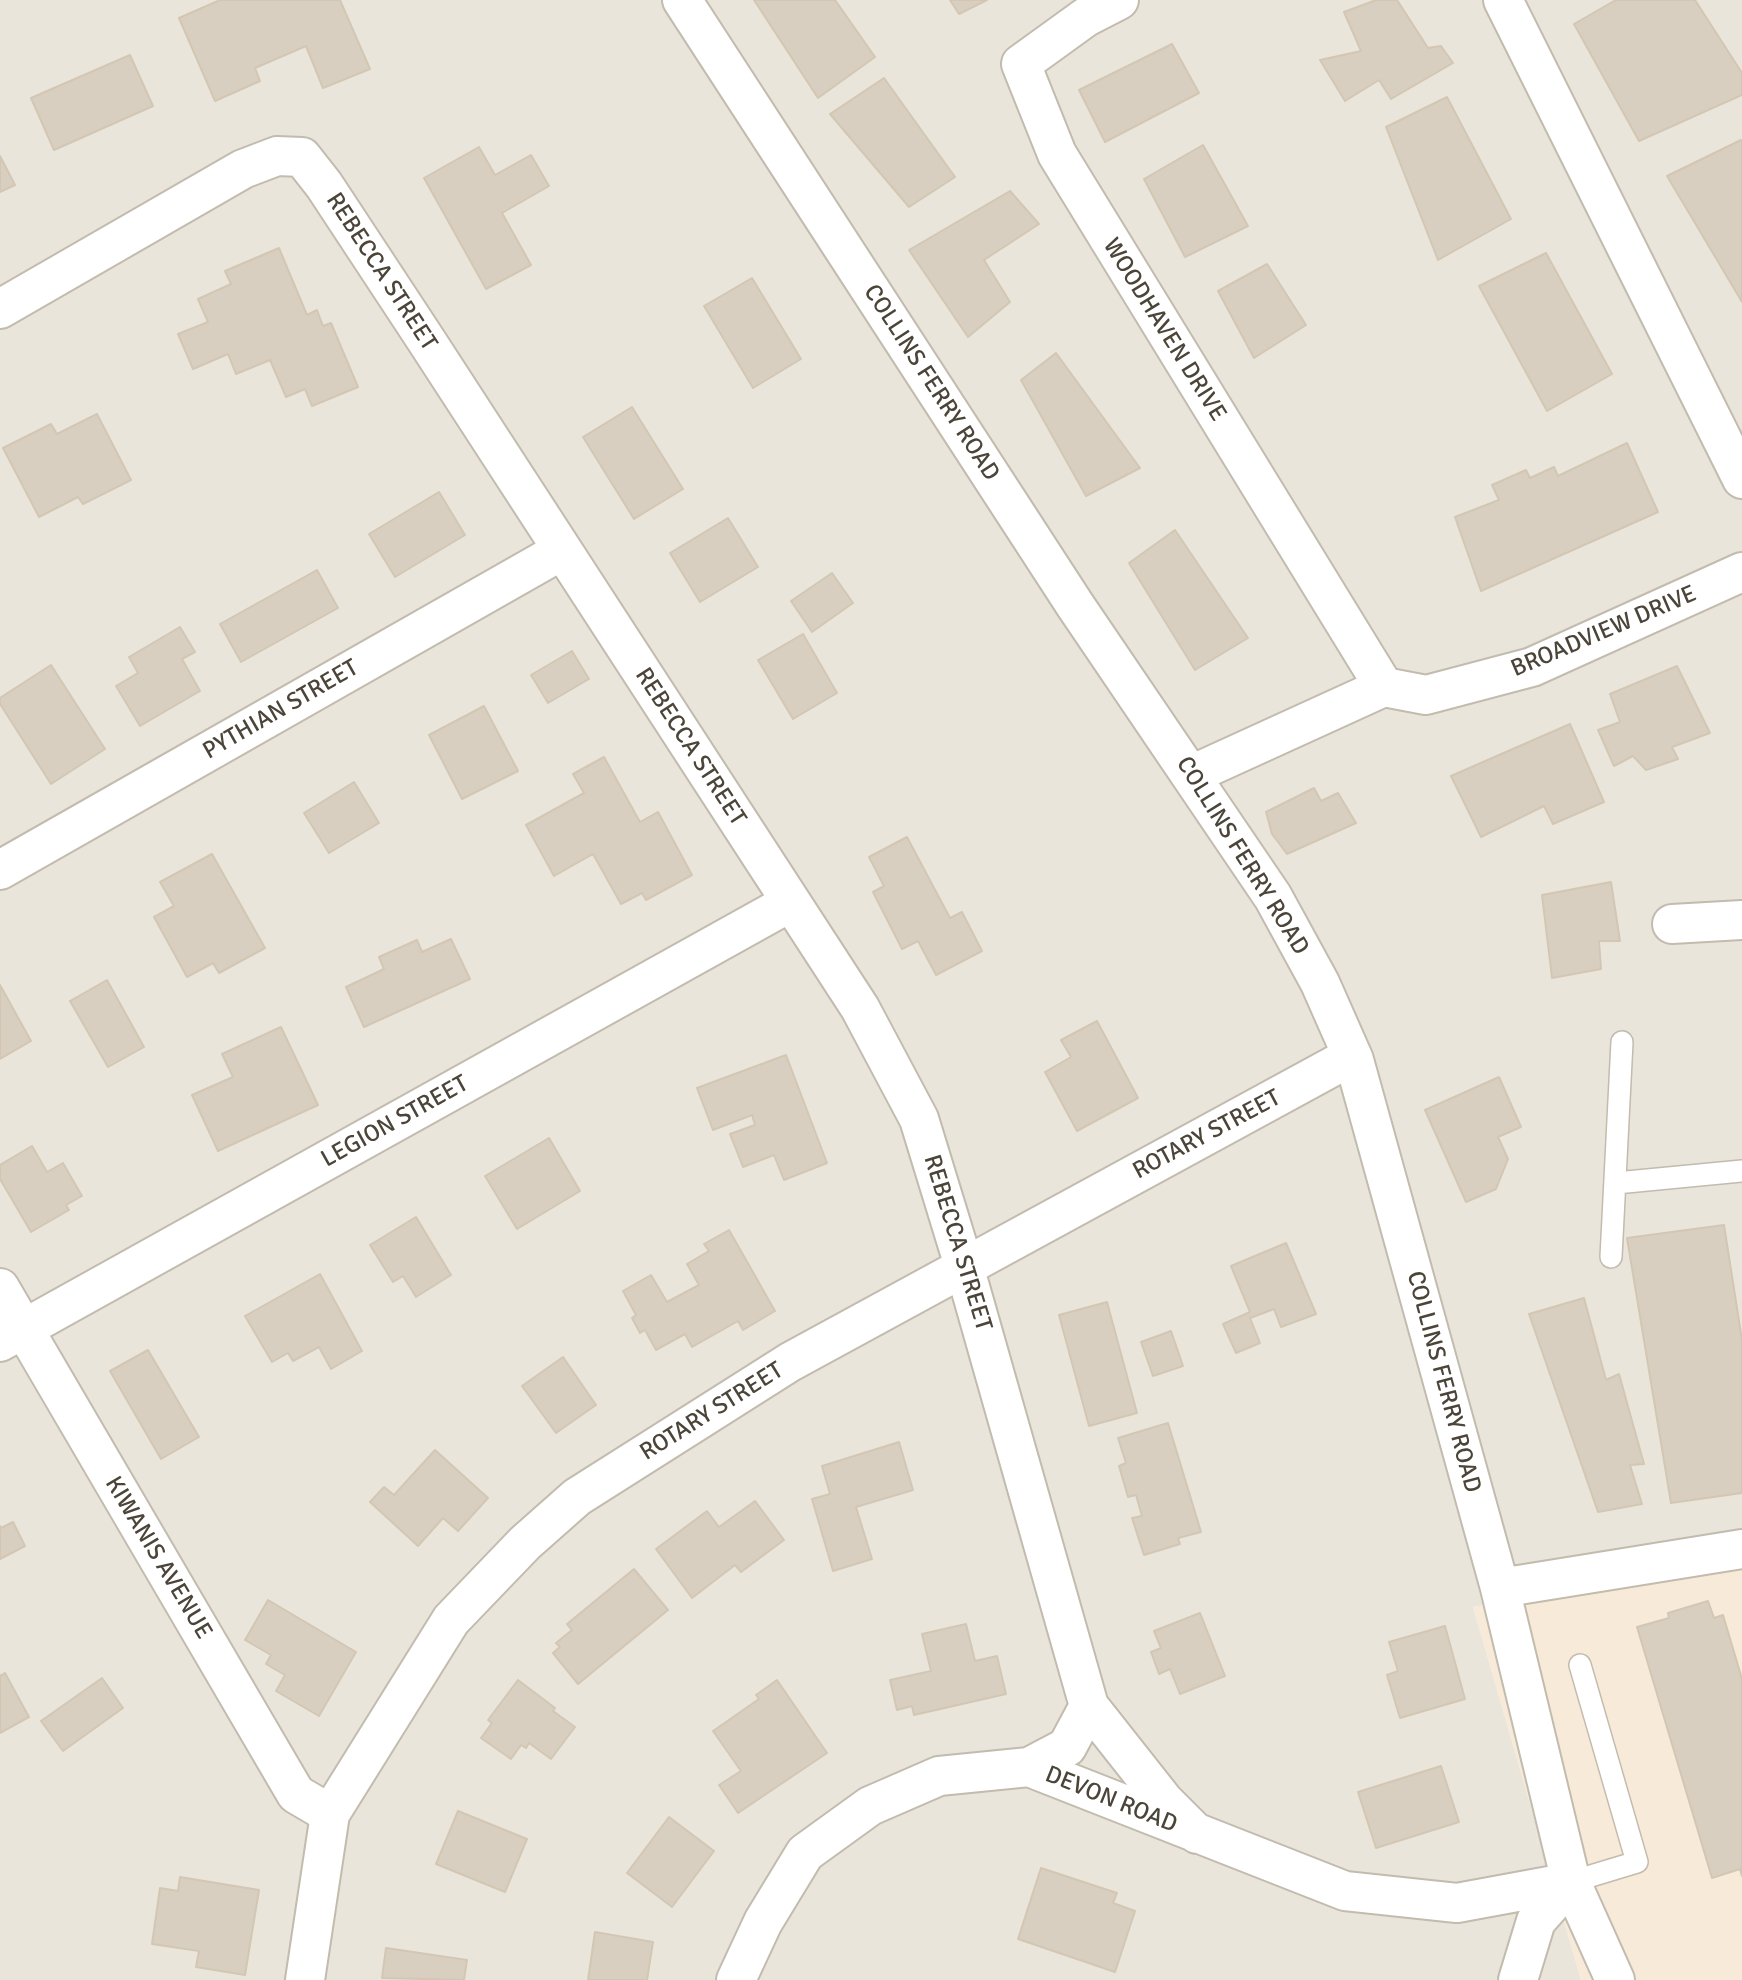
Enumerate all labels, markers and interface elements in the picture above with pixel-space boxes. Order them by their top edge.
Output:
street label: REBECCA STREET [319,188,443,356]
street label: WOODHAVEN DRIVE [1096,233,1232,427]
street label: COLLINS FERRY ROAD [857,280,1005,486]
street label: BROADVIEW DRIVE [1507,580,1701,684]
street label: PYTHIAN STREET [198,654,364,766]
street label: REBECCA STREET [628,663,752,831]
street label: COLLINS FERRY ROAD [1169,752,1315,960]
street label: LEGION STREET [317,1070,473,1174]
street label: ROTARY STREET [1128,1084,1286,1186]
street label: REBECCA STREET [917,1151,997,1335]
street label: COLLINS FERRY ROAD [1400,1268,1486,1496]
street label: ROTARY STREET [635,1357,789,1467]
street label: KIWANIS AVENUE [98,1472,218,1644]
street label: DEVON ROAD [1041,1760,1181,1840]

